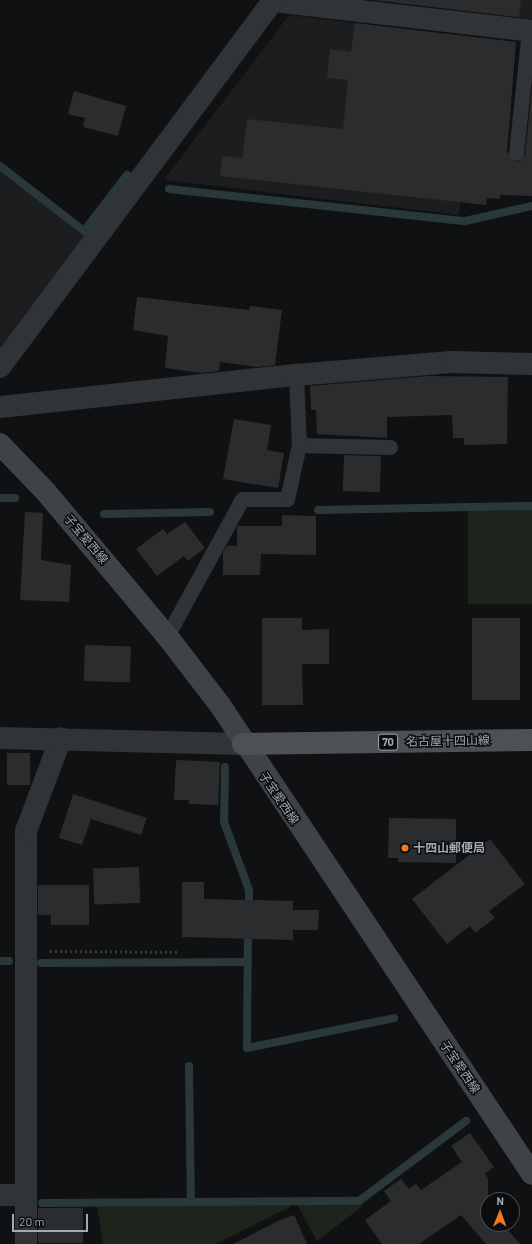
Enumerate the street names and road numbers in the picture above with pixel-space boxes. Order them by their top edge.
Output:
street label: 子宝愛西線 [61,511,111,567]
road number: 70 [378,733,398,751]
street label: 名古屋十四山線 [406,733,490,749]
street label: 子宝愛西線 [256,769,302,827]
street label: 子宝愛西線 [437,1038,483,1096]

